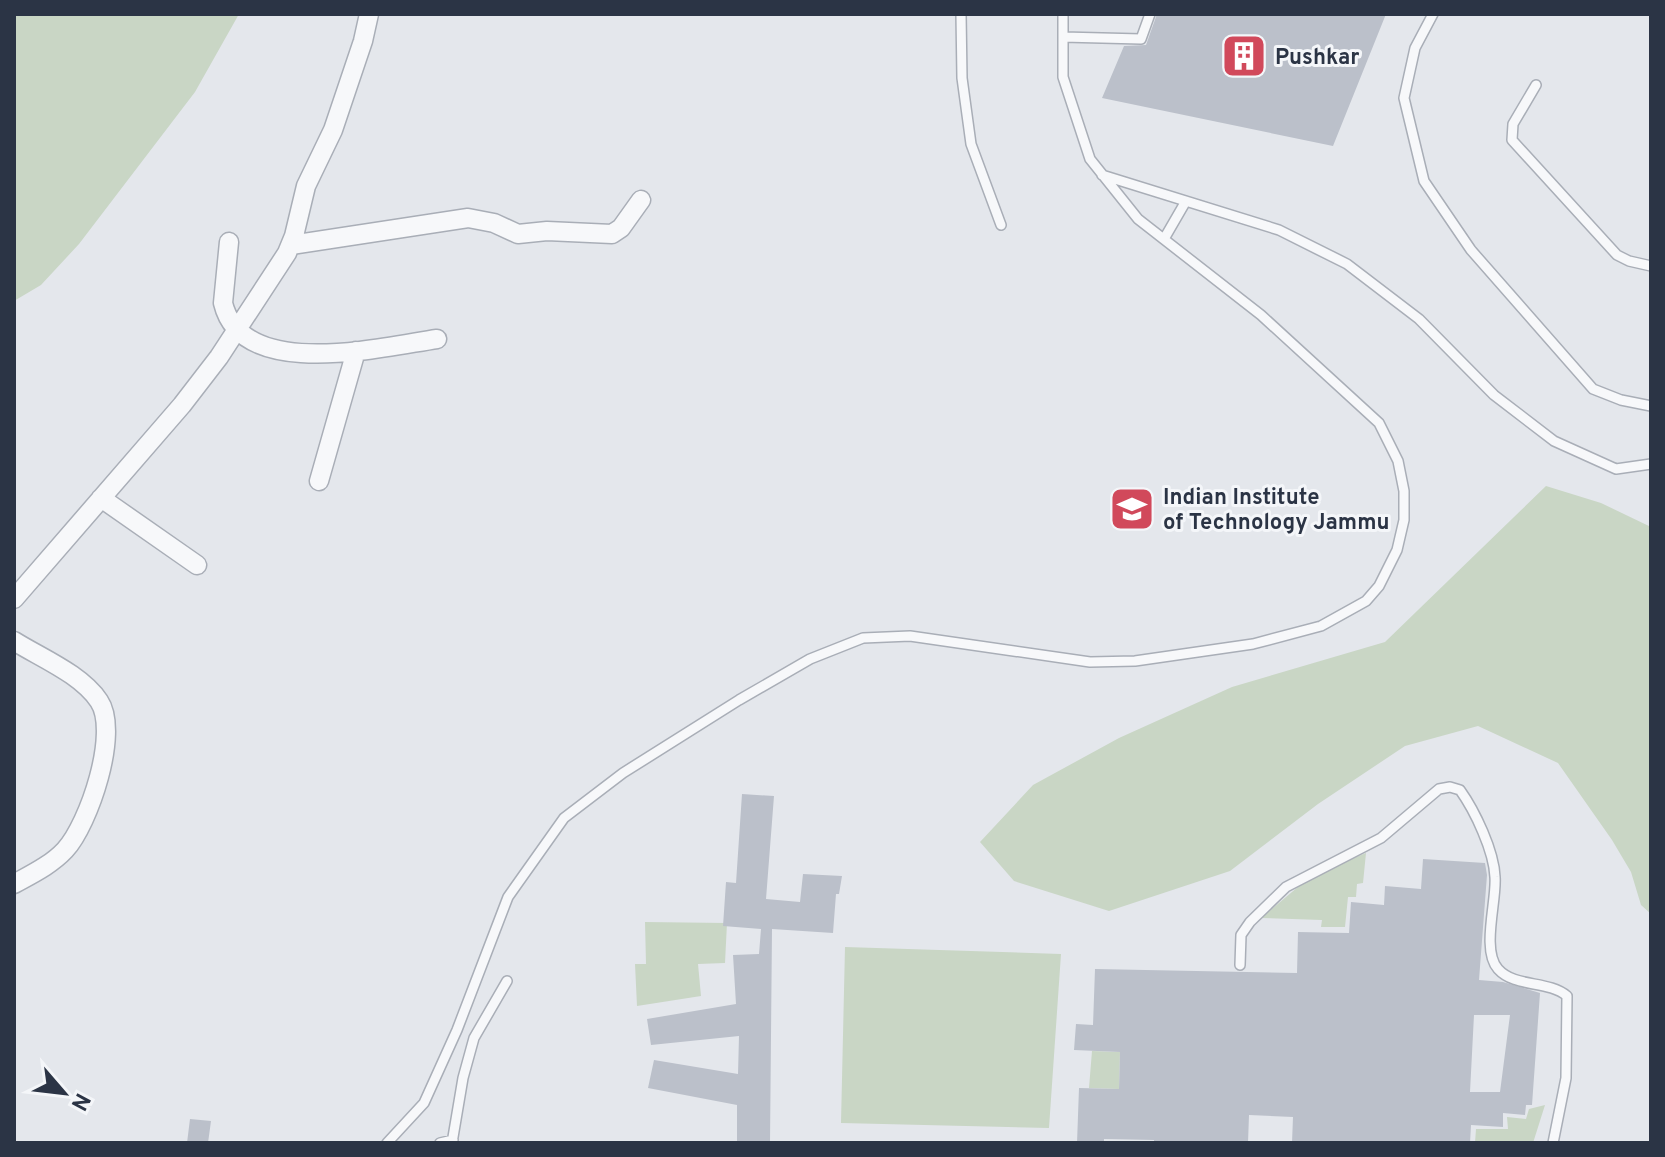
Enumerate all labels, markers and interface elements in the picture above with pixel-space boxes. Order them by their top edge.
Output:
building icon: Pushkar [1220,32,1268,80]
place label: Pushkar [1275,45,1359,72]
school or university icon: Indian Institute of Technology Jammu [1108,485,1156,533]
place label: Indian Institute of Technology Jammu [1163,485,1390,537]
north arrow [24,1053,104,1133]
text: N [64,1088,95,1115]

